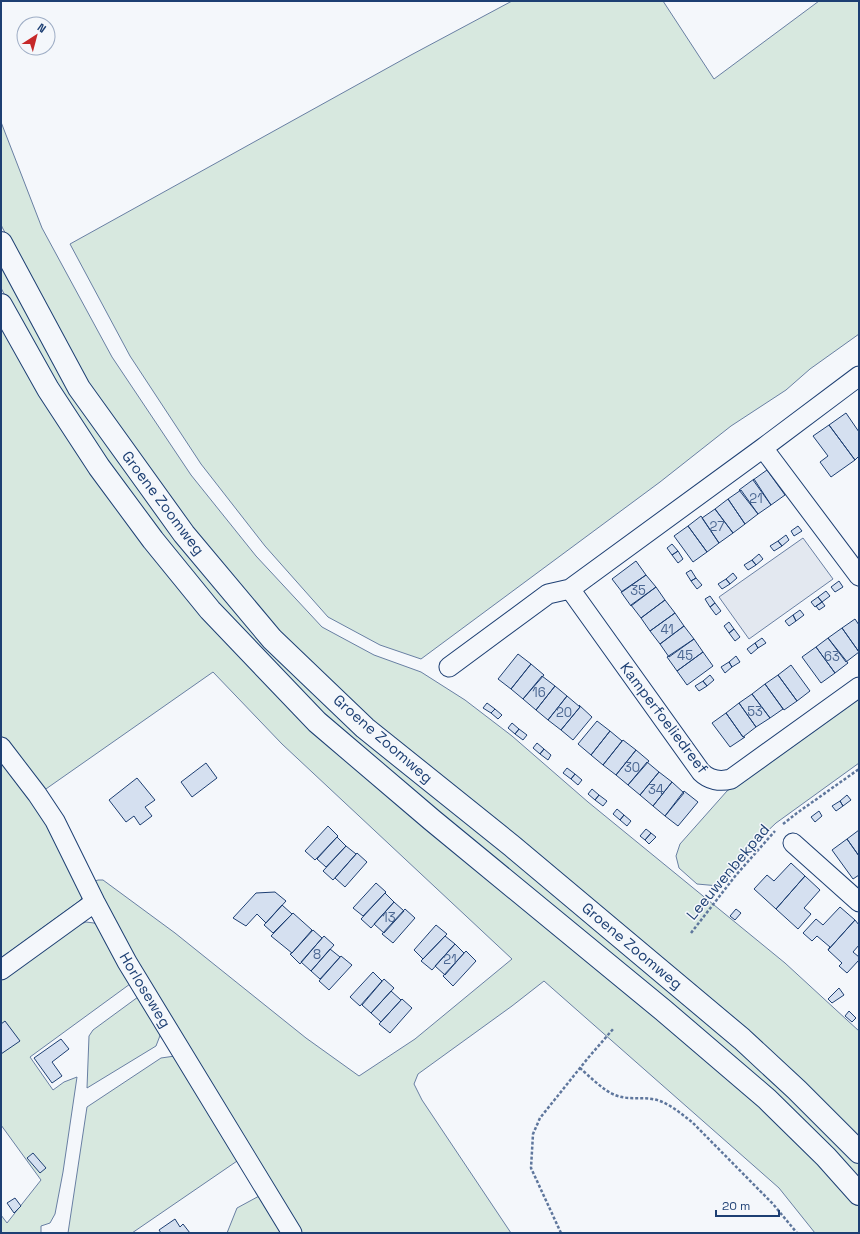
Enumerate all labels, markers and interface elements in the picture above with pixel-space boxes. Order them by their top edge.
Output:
north arrow [16,16,56,56]
text: N [35,20,49,36]
street label: Groene Zoomweg [118,447,209,559]
house number: 21 [749,490,763,507]
house number: 27 [709,518,725,535]
house number: 35 [630,582,646,599]
house number: 41 [660,621,674,638]
house number: 45 [677,647,693,664]
house number: 63 [824,648,840,665]
street label: Kamperfoeliedreef [616,658,713,777]
house number: 16 [532,684,546,701]
street label: Groene Zoomweg [330,690,437,787]
house number: 53 [747,703,763,720]
house number: 20 [556,704,572,721]
house number: 30 [624,759,640,776]
house number: 34 [648,781,664,798]
street label: Leeuwenbekpad [682,820,773,924]
street label: Groene Zoomweg [578,898,687,993]
house number: 13 [382,909,396,926]
house number: 8 [313,946,321,963]
street label: Horloseweg [115,949,175,1031]
house number: 21 [443,951,457,968]
scale bar [716,1192,779,1218]
text: 20 m [722,1198,750,1214]

